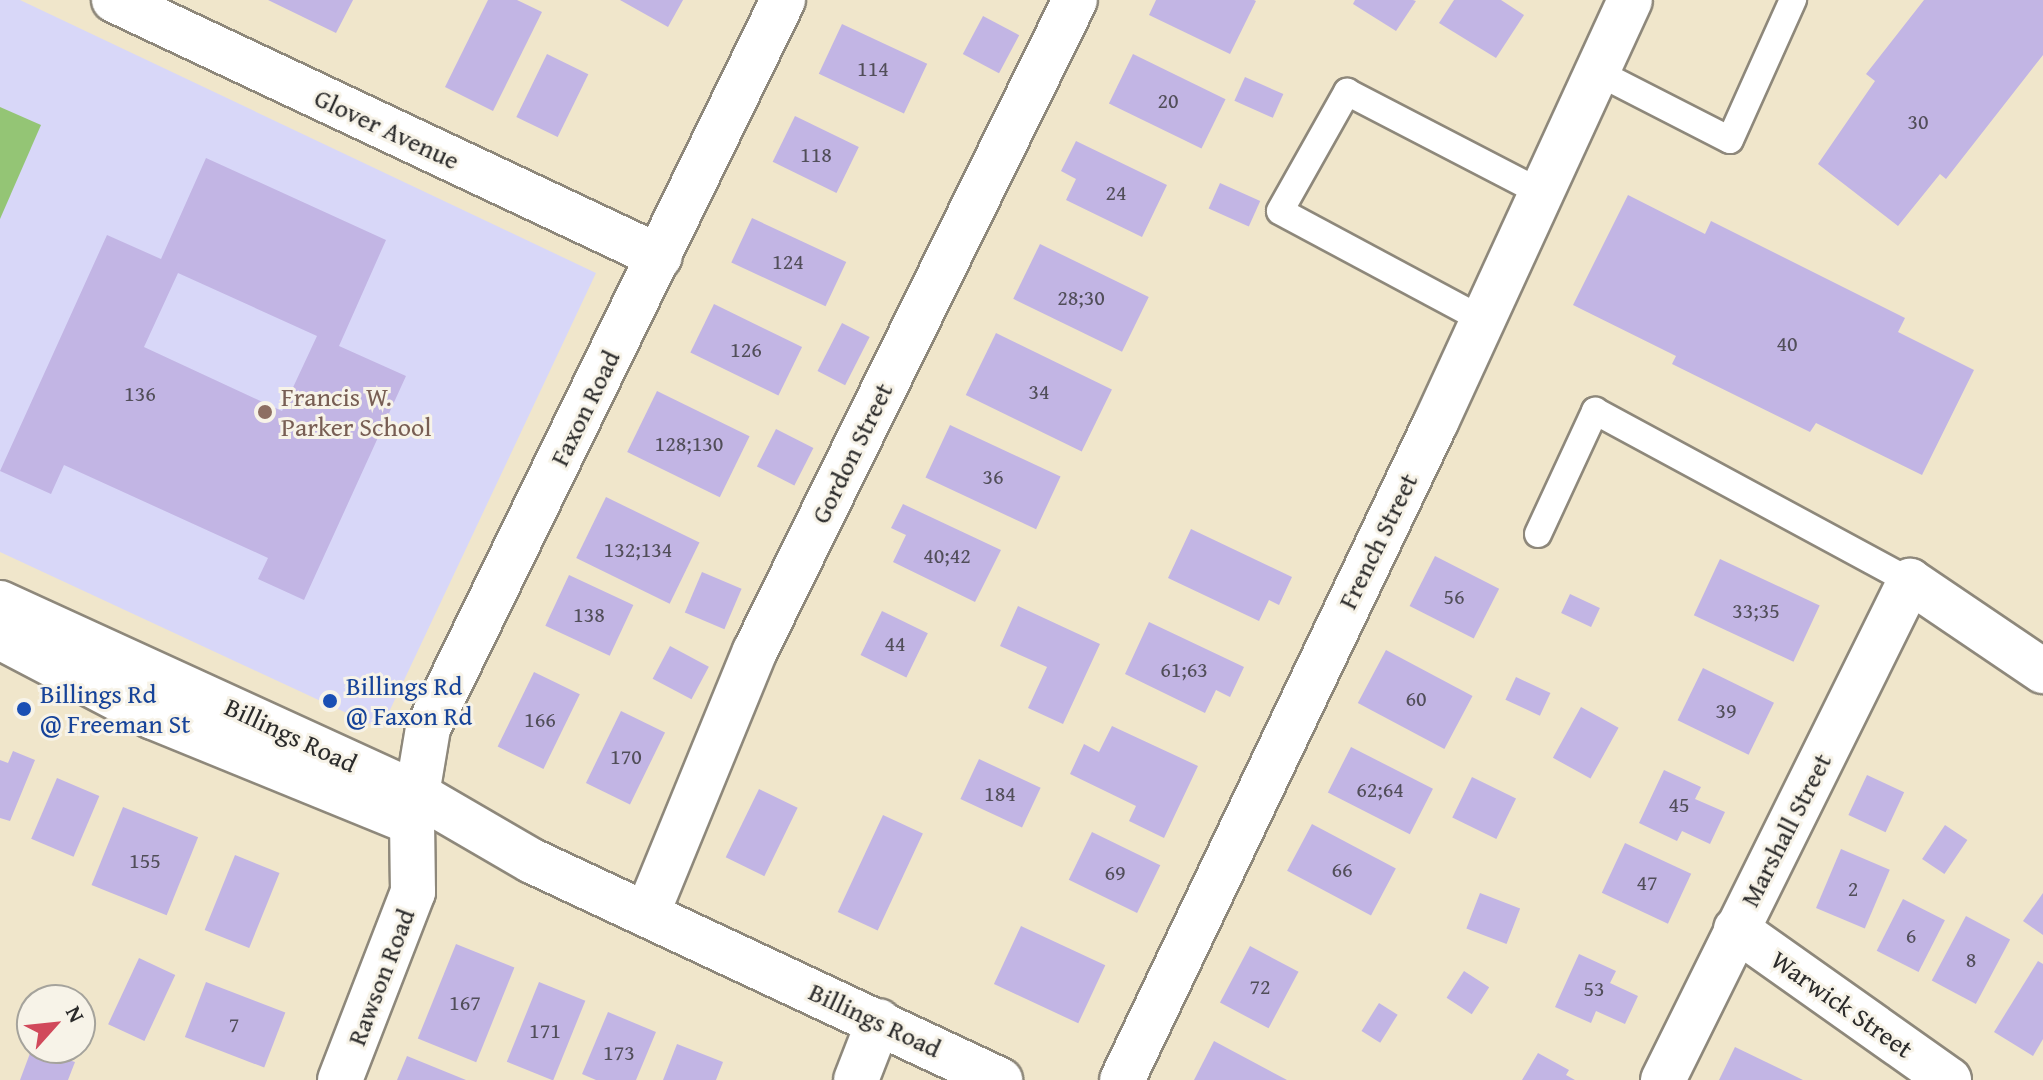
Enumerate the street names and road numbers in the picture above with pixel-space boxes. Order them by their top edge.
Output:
street label: Glover Avenue [310,82,464,176]
street label: Faxon Road [544,345,626,471]
street label: Gordon Street [805,378,899,528]
street label: French Street [1332,468,1424,614]
street label: Billings Road [220,691,362,779]
street label: Marshall Street [1734,748,1838,912]
street label: Rawson Road [341,904,421,1050]
street label: Warwick Street [1765,944,1919,1064]
street label: Billings Road [804,976,946,1064]

